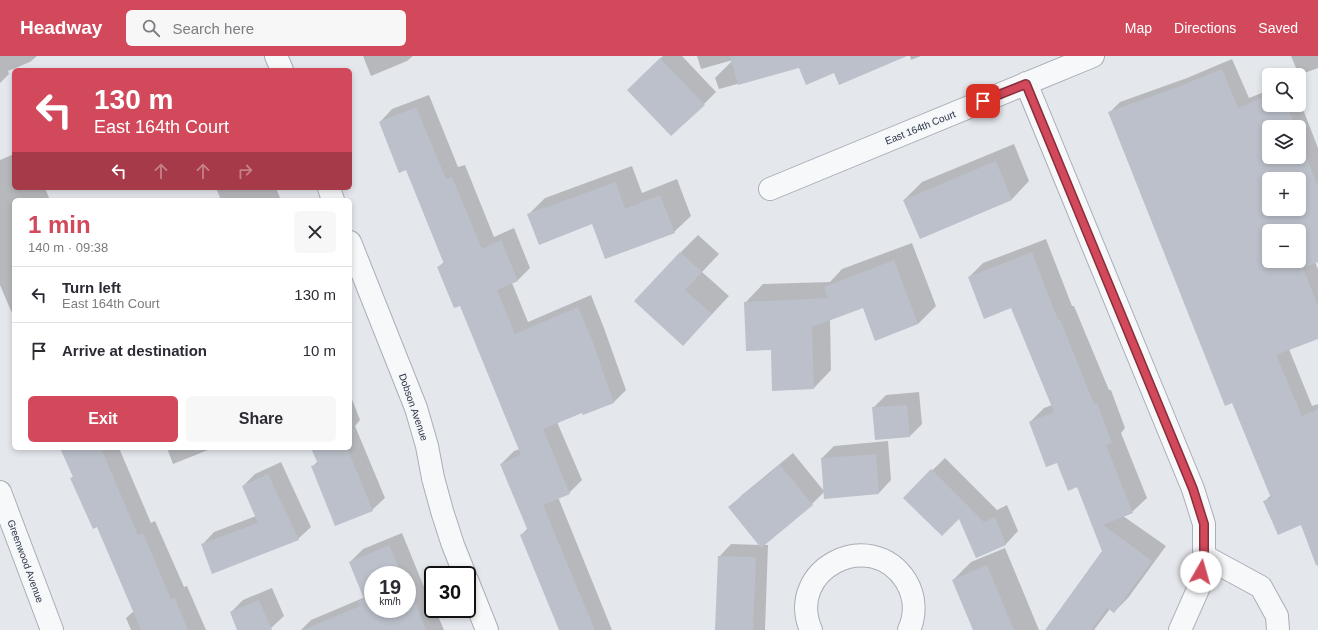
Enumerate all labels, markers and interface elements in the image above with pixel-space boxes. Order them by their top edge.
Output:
search box [126,10,406,46]
text: Headway [20,17,102,38]
icon: search [140,17,162,39]
text: Search here [172,20,254,37]
text: Map [1125,20,1152,36]
text: Directions [1174,20,1236,36]
text: Saved [1258,20,1298,36]
map controls [1262,68,1306,268]
button: search [1262,68,1306,112]
icon: left [28,84,80,136]
text: 130 m [94,84,173,115]
pin [966,84,1000,118]
icon: arrive [972,90,994,112]
street label: East 164th Court [883,108,957,147]
text: East 164th Court [94,117,229,137]
button: layers [1262,120,1306,164]
icon: left [108,160,130,182]
icon: ahead [150,160,172,182]
icon: ahead [192,160,214,182]
icon: right [234,160,256,182]
button: + [1262,172,1306,216]
text: 1 min [28,211,91,238]
button: close [294,211,336,253]
button: − [1262,224,1306,268]
text: 140 m · 09:38 [28,240,108,255]
text: Turn left [62,279,121,296]
icon: left [28,284,50,306]
text: 130 m [294,286,336,303]
text: East 164th Court [62,296,160,311]
icon: arrive [28,340,50,362]
text: Arrive at destination [62,342,207,359]
text: 10 m [303,342,336,359]
street label: Dobson Avenue [397,372,430,443]
button: Exit [28,396,178,442]
button: Share [186,396,336,442]
street label: Greenwood Avenue [5,518,46,605]
position arrow [1180,551,1222,593]
speed limit sign: 30 [424,566,476,618]
text: 19 [379,576,401,598]
text: km/h [379,596,401,607]

